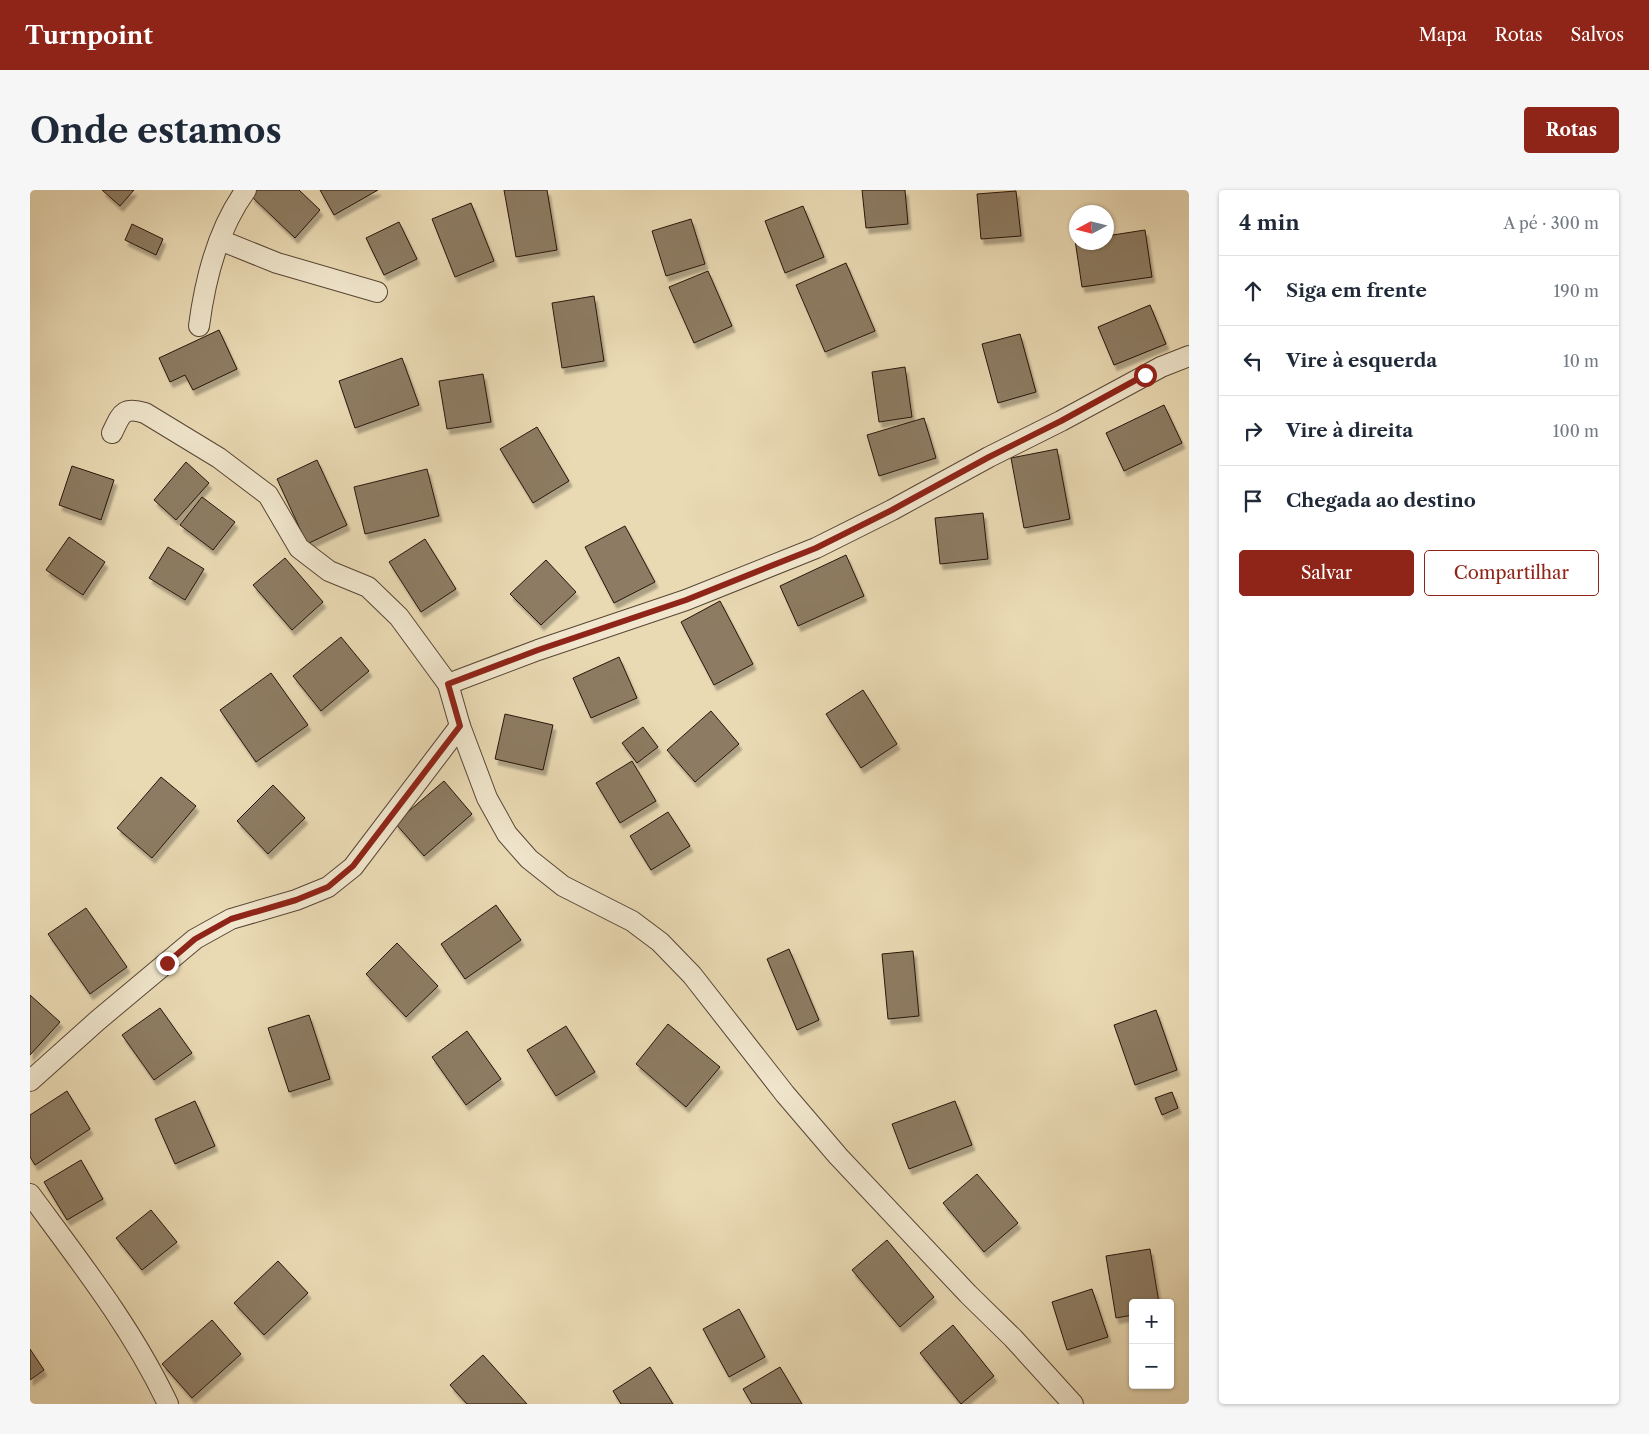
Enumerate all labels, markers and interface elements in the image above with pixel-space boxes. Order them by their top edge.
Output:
text: Turnpoint [25,21,153,50]
text: Mapa [1419,24,1467,46]
text: Rotas [1495,24,1543,46]
text: Salvos [1571,24,1624,46]
button: Rotas [1524,107,1619,153]
text: Onde estamos [30,109,282,152]
north arrow [1069,205,1114,250]
text: 4 min [1239,210,1300,235]
text: A pé · 300 m [1503,213,1599,233]
icon: ahead [1239,277,1267,305]
text: Siga em frente [1286,279,1427,302]
text: 190 m [1554,281,1599,301]
icon: left [1239,347,1267,375]
text: Vire à esquerda [1286,349,1437,372]
text: 10 m [1563,351,1599,371]
route start [1134,364,1157,387]
icon: right [1239,417,1267,445]
text: Vire à direita [1286,419,1413,442]
text: 100 m [1553,421,1599,441]
icon: arrive [1239,487,1267,515]
text: Chegada ao destino [1286,489,1476,512]
button: Salvar [1239,550,1414,596]
button: Compartilhar [1424,550,1599,596]
route end [156,952,179,975]
map controls [1129,1299,1174,1389]
button: + [1129,1299,1174,1344]
button: − [1129,1344,1174,1389]

